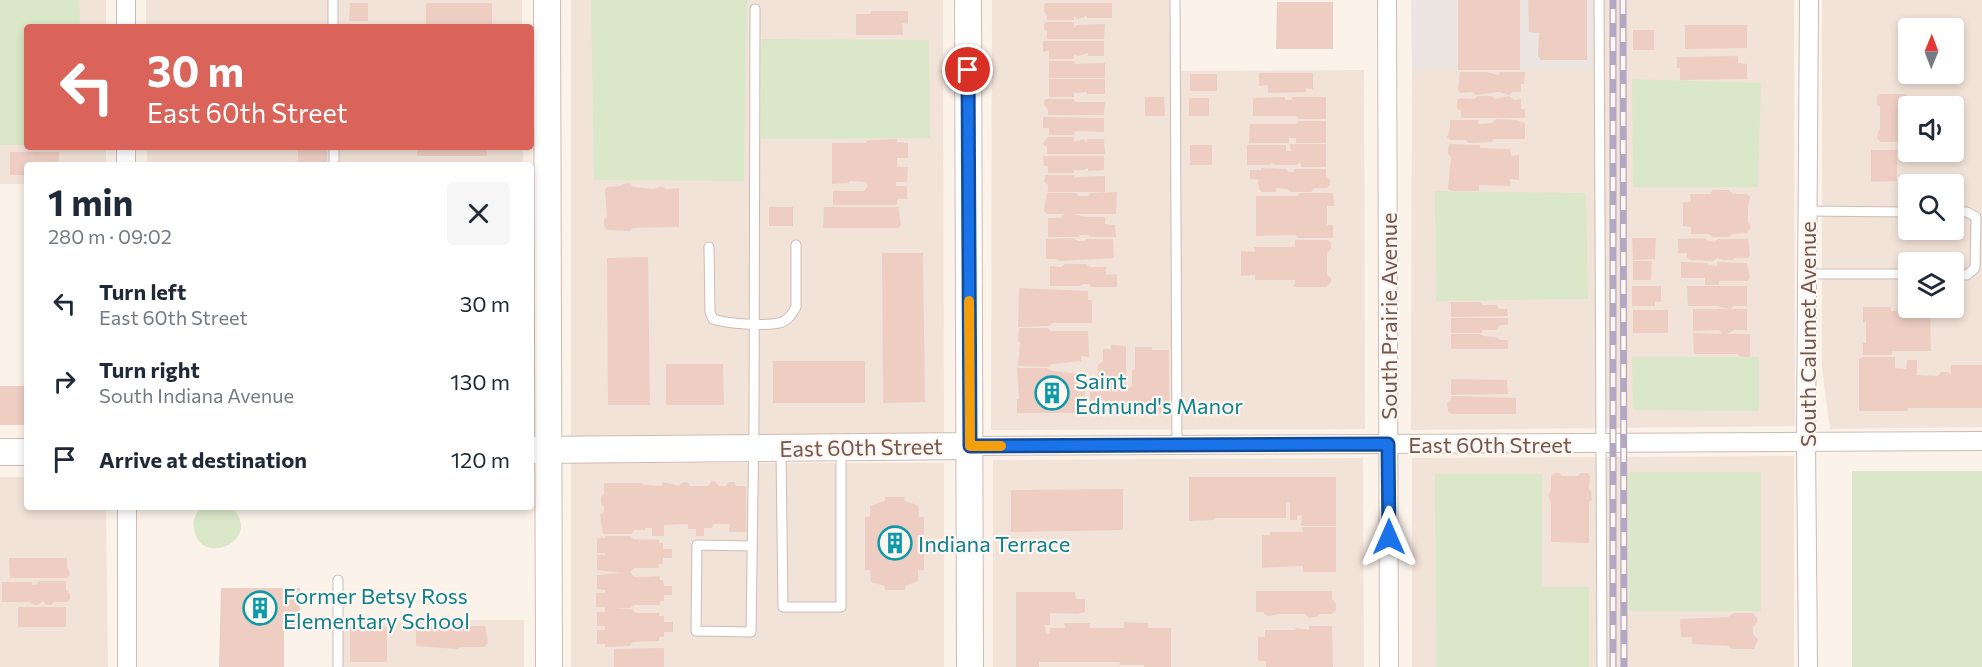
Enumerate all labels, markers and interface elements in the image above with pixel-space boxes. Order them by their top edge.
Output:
north arrow [1898,18,1964,84]
map controls [1898,18,1964,318]
text: 30 m [147,44,244,96]
pin [942,44,993,95]
icon: left [48,48,126,126]
icon: arrive [951,53,984,86]
text: East 60th Street [147,96,348,129]
button: sound [1898,96,1964,162]
button: search [1898,174,1964,240]
text: 1 min [48,179,133,223]
button: close [447,182,510,245]
street label: South Prairie Avenue [1375,212,1402,420]
street label: South Calumet Avenue [1794,221,1821,447]
text: 280 m · 09:02 [48,224,172,248]
button: layers [1898,252,1964,318]
text: Turn left [99,278,186,305]
icon: left [48,287,81,320]
text: 30 m [460,290,510,317]
text: East 60th Street [99,305,248,329]
text: Turn right [99,356,200,383]
icon: right [48,365,81,398]
place label: Saint Edmund's Manor [1075,367,1243,419]
text: 130 m [450,368,510,395]
building icon: Saint Edmund's Manor [1034,375,1070,411]
text: South Indiana Avenue [99,383,294,407]
street label: East 60th Street [1408,431,1572,458]
street label: East 60th Street [779,432,943,462]
icon: arrive [48,443,81,476]
text: Arrive at destination [99,446,307,473]
text: 120 m [451,446,510,473]
position arrow [1357,505,1421,569]
building icon: Indiana Terrace [877,525,913,561]
place label: Indiana Terrace [918,530,1070,557]
place label: Former Betsy Ross Elementary School [283,582,470,634]
building icon: Former Betsy Ross Elementary School [242,590,278,626]

